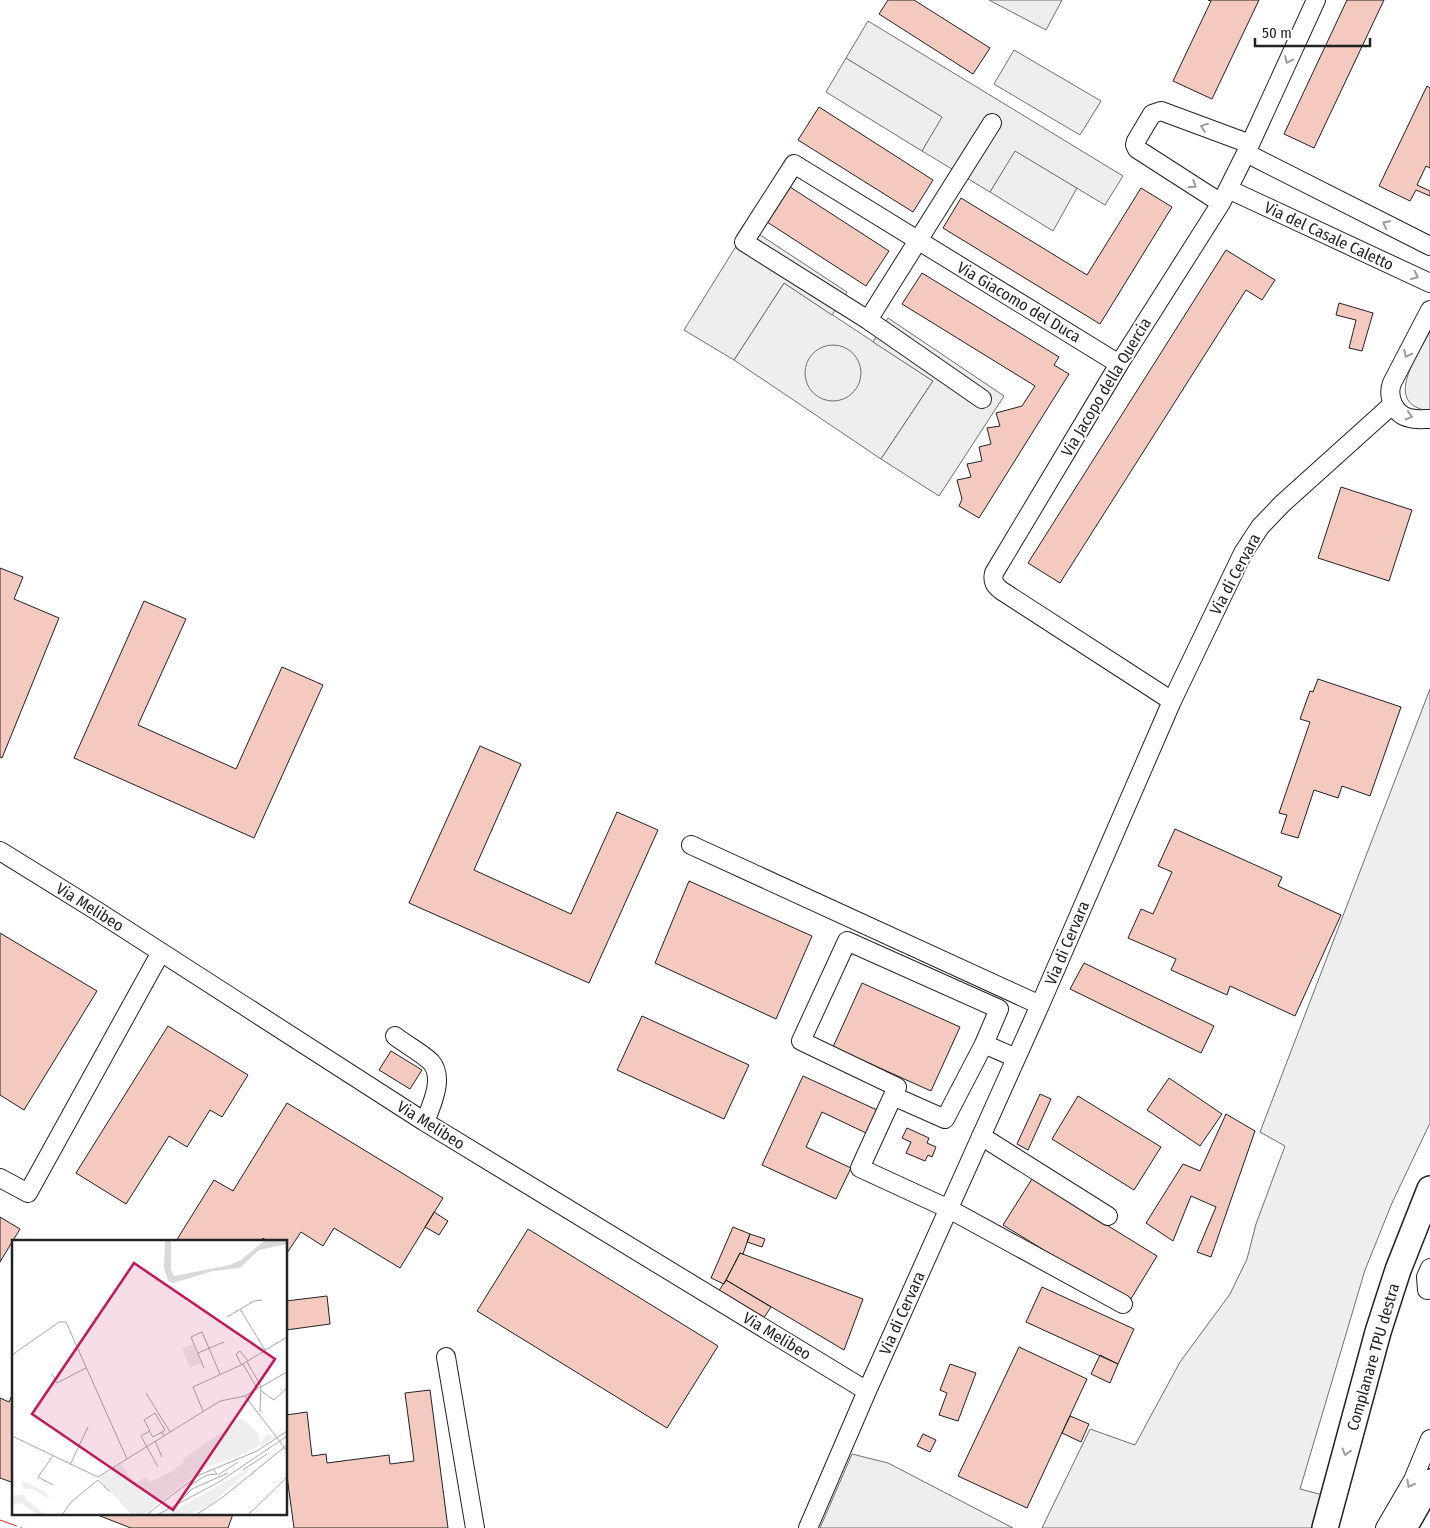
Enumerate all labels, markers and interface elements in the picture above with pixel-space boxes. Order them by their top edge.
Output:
scale bar [1255,15,1370,47]
text: 50 m [1262,24,1292,42]
one-way arrow [1284,55,1295,64]
one-way arrow [1200,123,1209,133]
one-way arrow [1187,179,1196,188]
street label: Via del Casale Caletto [1261,198,1397,274]
one-way arrow [1383,220,1392,230]
street label: Via Giacomo del Duca [954,258,1084,347]
one-way arrow [1410,270,1419,280]
street label: Via Jacopo della Quercia [1057,314,1155,460]
one-way arrow [1404,348,1414,357]
one-way arrow [1404,411,1413,421]
street label: Via di Cervara [1206,530,1264,618]
street label: Via Melibeo [53,879,127,935]
street label: Via di Cervara [1041,898,1093,988]
street label: Via Melibeo [394,1097,468,1153]
inset map [12,1240,288,1516]
street label: Via di Cervara [875,1268,929,1358]
street label: Complanare TPU destra [1343,1281,1403,1433]
street label: Via Melibeo [739,1308,815,1364]
one-way arrow [1341,1448,1352,1457]
one-way arrow [1406,1478,1416,1487]

